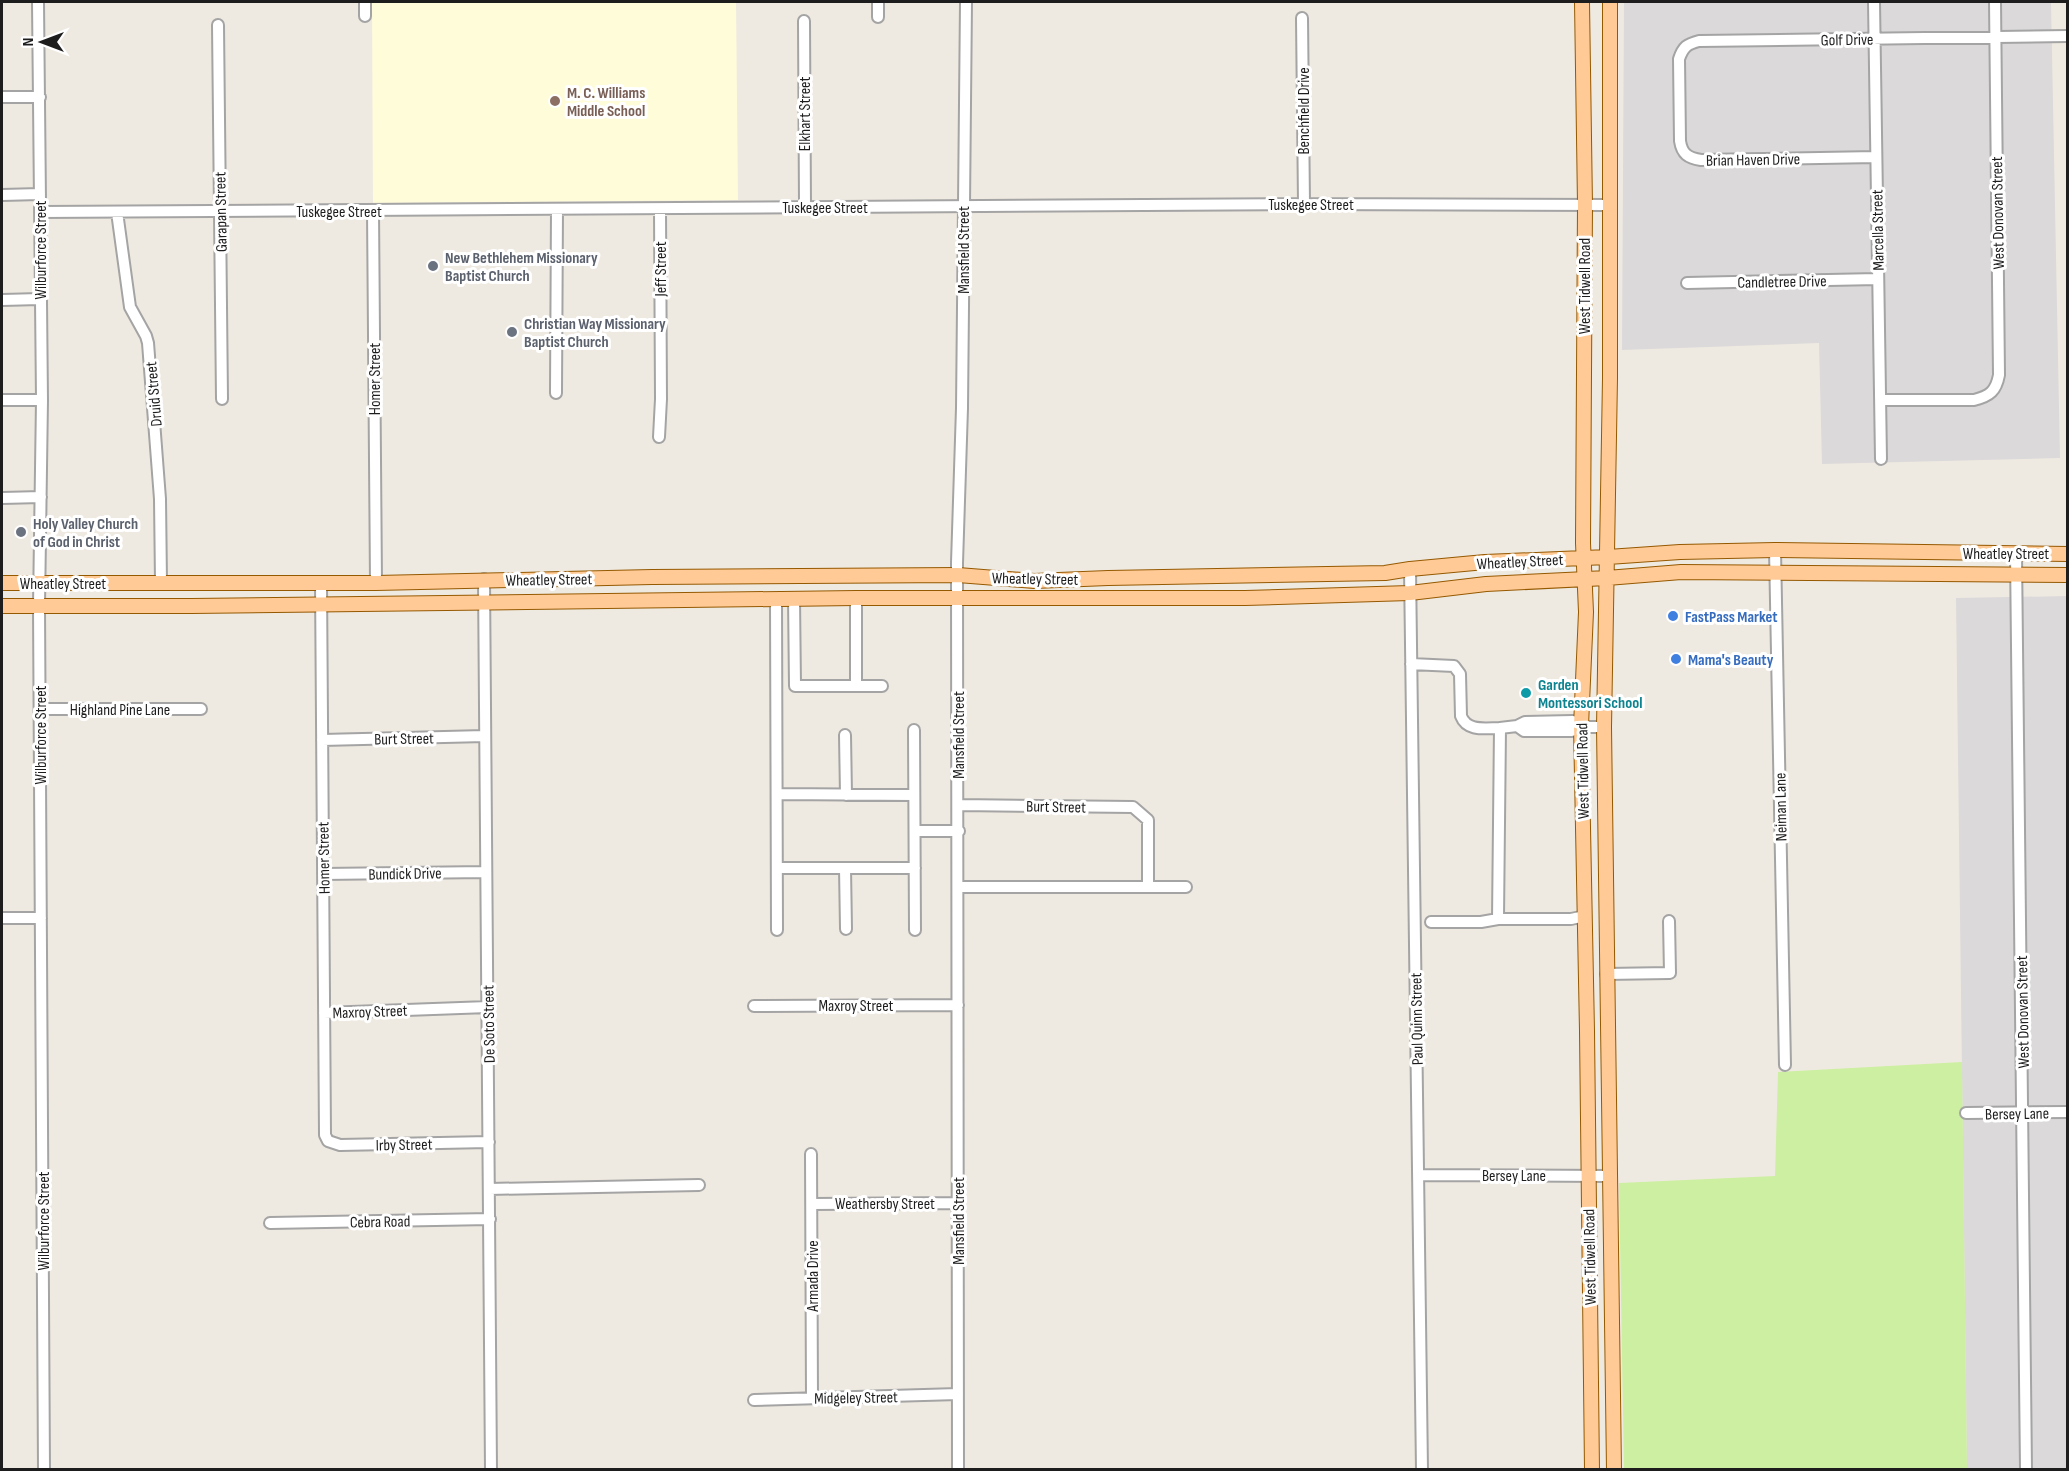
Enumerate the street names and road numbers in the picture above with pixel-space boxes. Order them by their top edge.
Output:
street label: Golf Drive [1820,31,1874,50]
street label: Benchfield Drive [1295,67,1314,155]
street label: Elkhart Street [796,77,815,151]
street label: Brian Haven Drive [1706,150,1800,171]
street label: West Donovan Street [1988,156,2009,270]
street label: Garapan Street [211,171,232,252]
street label: Marcella Street [1868,189,1889,271]
street label: Tuskegee Street [1268,196,1354,215]
street label: Tuskegee Street [782,199,868,218]
street label: Wilburforce Street [32,200,51,299]
street label: Tuskegee Street [296,203,382,222]
street label: Mansfield Street [955,206,974,294]
street label: West Tidwell Road [1576,238,1595,334]
street label: Jeff Street [652,241,671,298]
street label: Candletree Drive [1737,272,1827,293]
street label: Homer Street [366,343,385,415]
street label: Druid Street [142,360,167,427]
street label: Wheatley Street [1963,545,2049,564]
street label: Wheatley Street [1476,551,1564,574]
street label: Wheatley Street [992,569,1079,590]
street label: Wheatley Street [506,570,593,591]
street label: Wheatley Street [20,575,106,594]
street label: Wilburforce Street [32,685,51,784]
street label: Mansfield Street [950,691,969,779]
street label: Highland Pine Lane [70,701,170,720]
street label: West Tidwell Road [1573,723,1594,819]
street label: Burt Street [374,729,434,750]
street label: Neiman Lane [1771,772,1792,842]
street label: Burt Street [1026,797,1086,818]
street label: Homer Street [314,822,335,894]
street label: Bundick Drive [368,864,442,885]
street label: West Donovan Street [2013,955,2034,1069]
street label: Paul Quinn Street [1407,972,1428,1065]
street label: De Soto Street [479,985,500,1063]
street label: Maxroy Street [819,997,894,1016]
street label: Maxroy Street [332,1002,408,1023]
street label: Bersey Lane [1985,1104,2049,1125]
street label: Irby Street [375,1136,433,1155]
street label: Bersey Lane [1482,1167,1546,1186]
street label: Wilburforce Street [35,1171,54,1270]
street label: Mansfield Street [950,1177,969,1265]
street label: Weathersby Street [835,1195,935,1214]
street label: West Tidwell Road [1580,1209,1601,1305]
street label: Cebra Road [350,1212,410,1233]
street label: Armada Drive [804,1240,823,1313]
street label: Midgeley Street [814,1388,898,1409]

